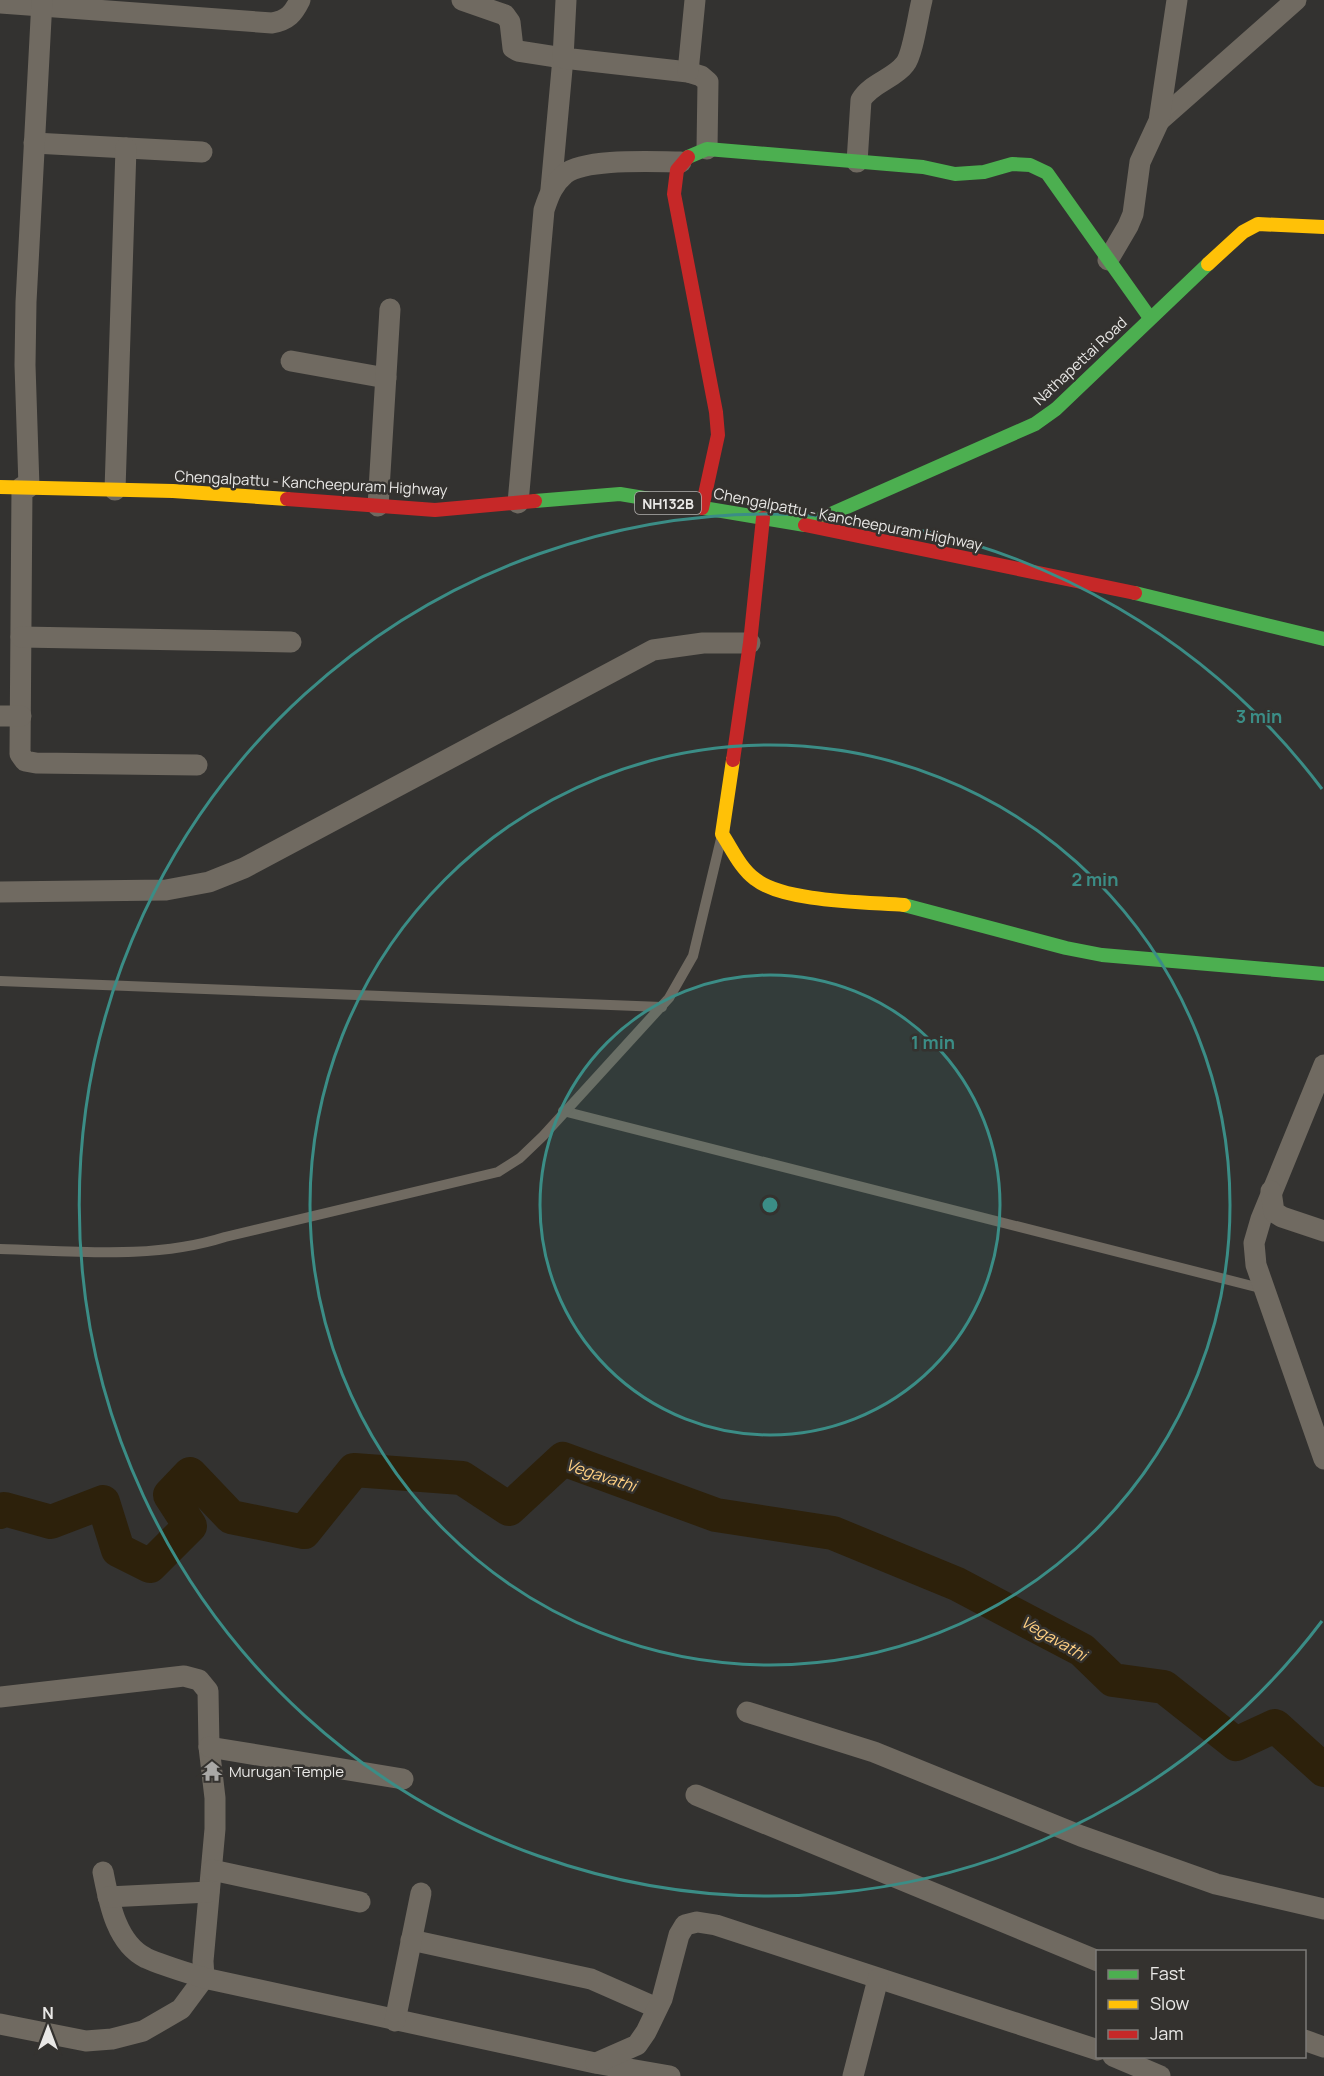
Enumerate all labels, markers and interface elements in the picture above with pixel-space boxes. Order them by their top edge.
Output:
street label: Nathapettai Road [1029,312,1131,410]
street label: Chengalpattu - Kancheepuram Highway [174,465,448,501]
street label: Chengalpattu - Kancheepuram Highway [712,483,984,555]
road number: NH132B [635,492,701,514]
text: 3 min [1236,704,1282,728]
text: 2 min [1072,867,1118,891]
text: 1 min [911,1030,955,1054]
centre of rings [760,1195,780,1215]
water label: Vegavathi [563,1453,641,1497]
water label: Vegavathi [1017,1610,1093,1667]
temple icon: Murugan Temple [200,1759,224,1783]
place label: Murugan Temple [229,1761,344,1782]
legend [1096,1950,1306,2058]
text: Fast [1150,1961,1185,1985]
text: Slow [1150,1991,1190,2015]
north arrow [18,1998,78,2058]
text: N [42,2002,54,2024]
text: Jam [1150,2021,1184,2045]

